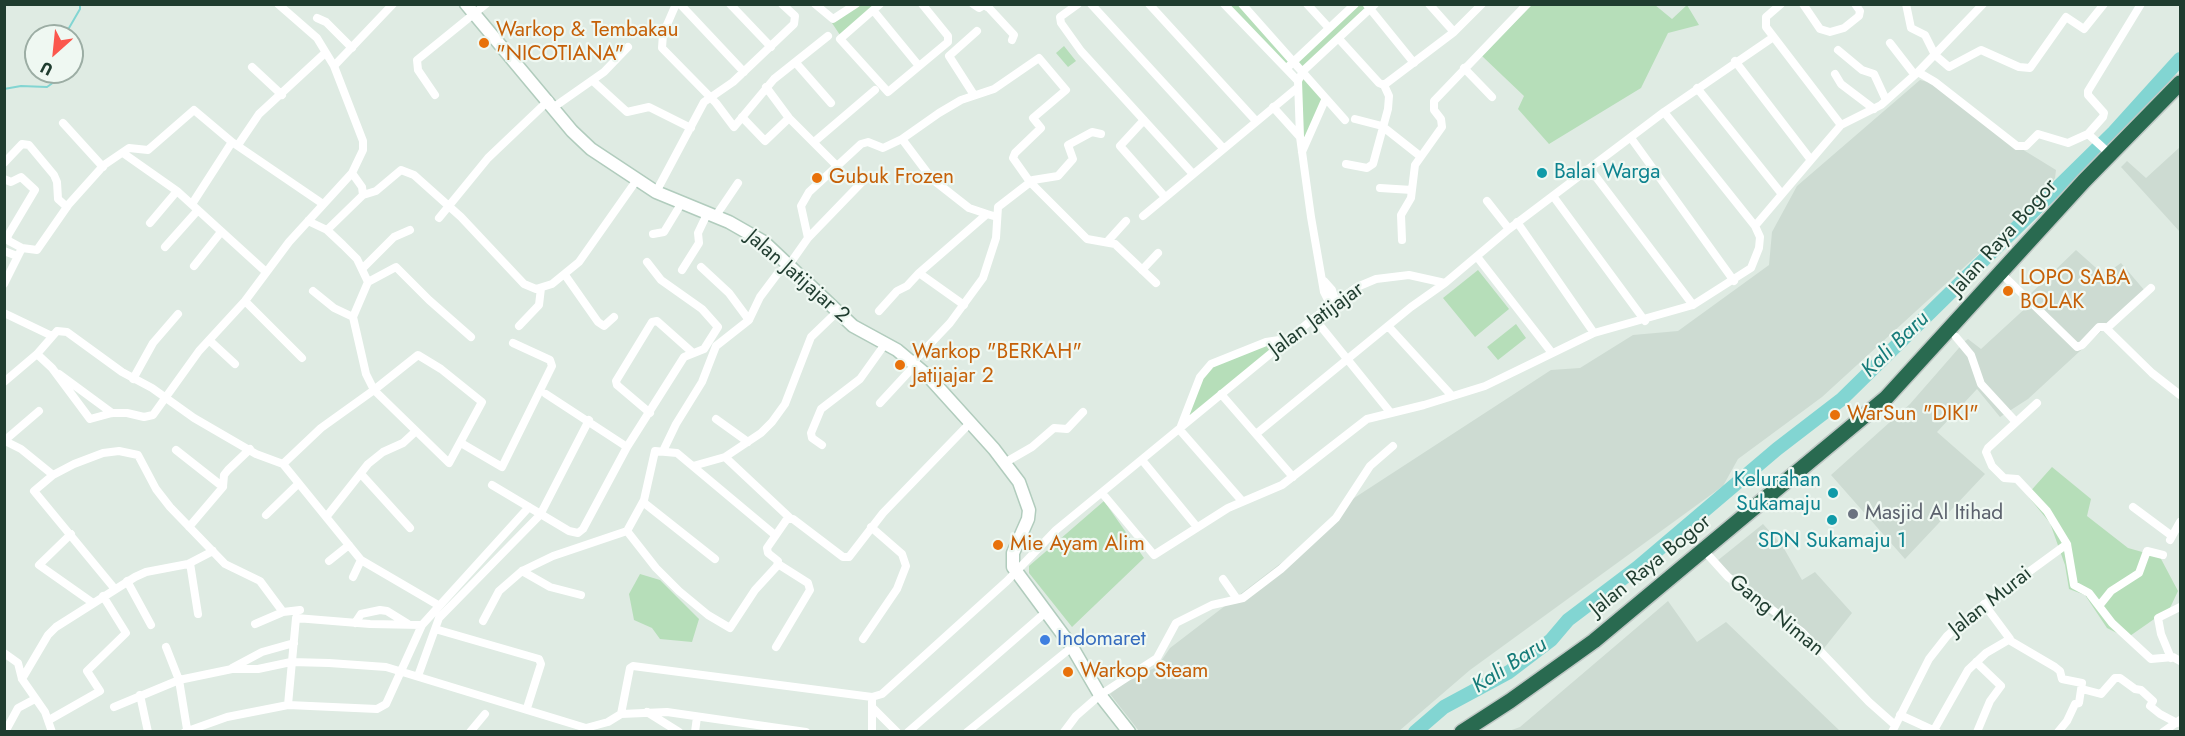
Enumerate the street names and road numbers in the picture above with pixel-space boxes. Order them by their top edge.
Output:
street label: Jalan Raya Bogor [1945,174,2063,302]
street label: Jalan Jatijajar 2 [740,225,854,329]
street label: Jalan Jatijajar [1265,277,1369,363]
street label: Jalan Raya Bogor [1585,509,1717,623]
street label: Jalan Murai [1945,562,2037,642]
street label: Gang Niman [1723,570,1829,662]

